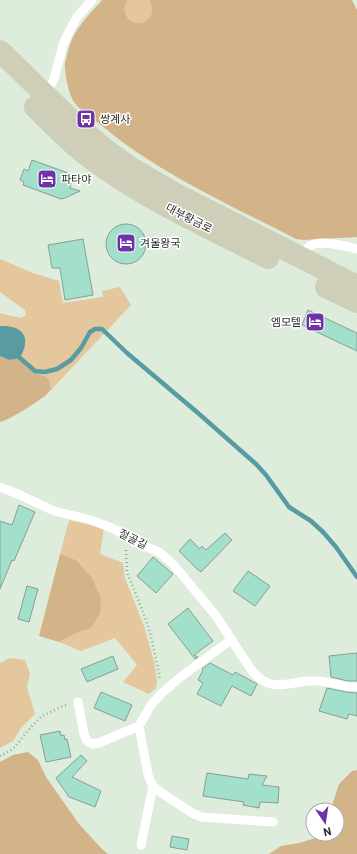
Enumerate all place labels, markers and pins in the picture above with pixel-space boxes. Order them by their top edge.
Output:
bus stop icon: 쌍계사 [75,108,97,130]
place label: 쌍계사 [100,113,130,126]
hotel icon: 파타야 [36,168,58,190]
place label: 파타야 [61,173,91,186]
hotel icon: 겨울왕국 [115,232,137,254]
place label: 겨울왕국 [140,237,180,250]
hotel icon: 엠모텔 [304,311,326,333]
place label: 엠모텔 [271,316,301,329]

